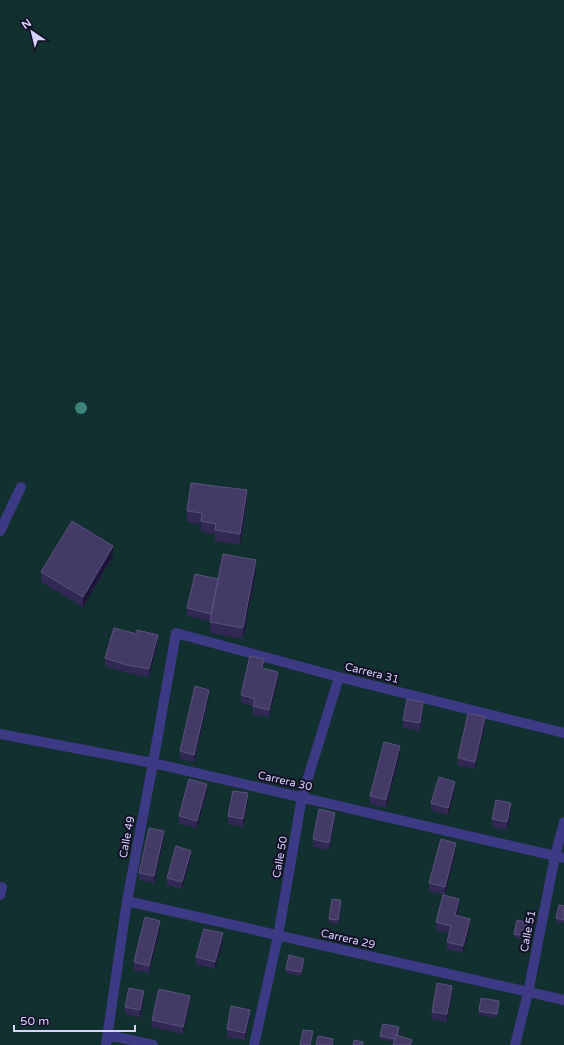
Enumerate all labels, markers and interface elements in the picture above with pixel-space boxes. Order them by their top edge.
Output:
north arrow [12,12,52,52]
text: N [19,16,34,32]
street label: Carrera 31 [344,660,400,686]
street label: Carrera 30 [257,768,314,794]
street label: Calle 49 [117,815,137,859]
street label: Calle 50 [270,835,290,879]
street label: Calle 51 [518,909,538,953]
street label: Carrera 29 [320,926,377,952]
scale bar [14,1007,135,1033]
text: 50 m [20,1014,49,1028]

